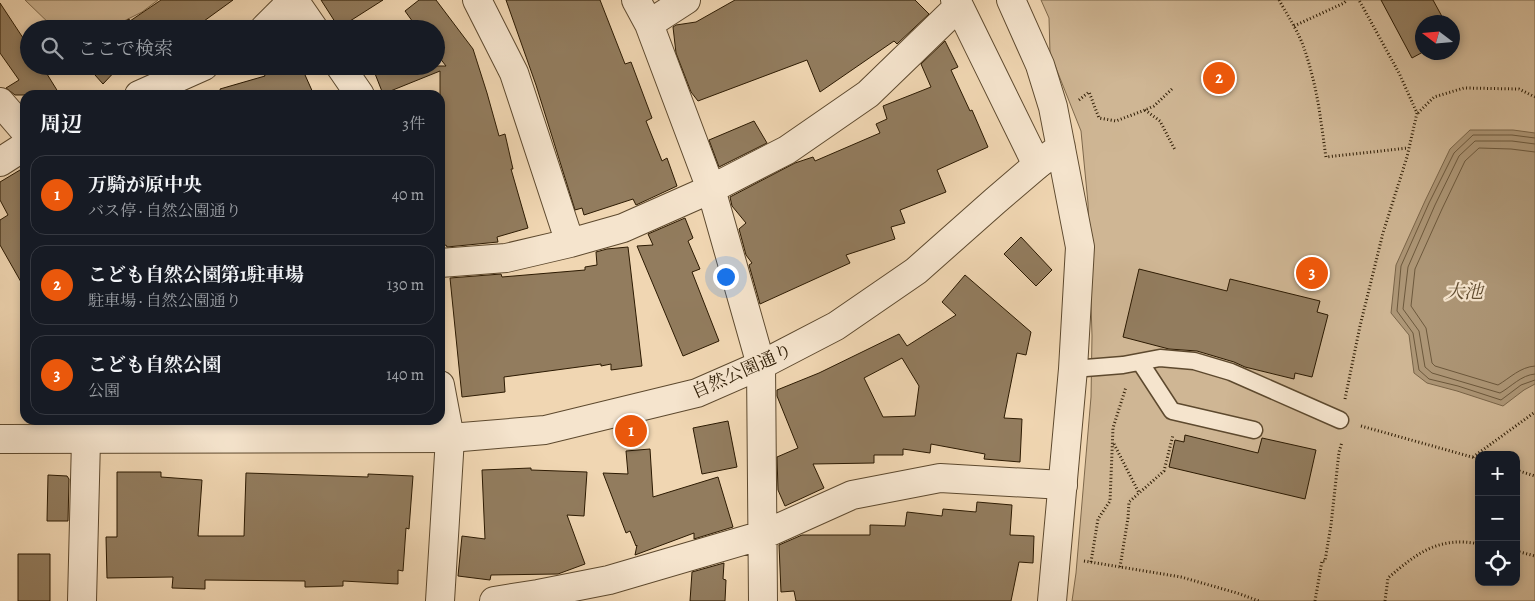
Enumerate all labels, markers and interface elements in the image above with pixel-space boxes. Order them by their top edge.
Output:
north arrow [1415,15,1460,60]
search box [20,20,445,75]
icon: search [38,34,66,62]
text: ここで検索 [78,36,173,62]
pin: 2 [1203,59,1235,97]
text: 周辺 [40,110,82,138]
text: 3件 [402,113,425,135]
text: 万騎が原中央 [88,172,202,198]
text: 1 [54,184,60,206]
text: 40 m [392,184,424,206]
text: バス停 · 自然公園通り [88,200,242,222]
pin: 3 [1296,254,1328,292]
text: こども自然公園第1駐車場 [88,262,304,288]
your location [713,264,739,290]
text: 2 [53,274,61,296]
text: 130 m [387,274,424,296]
water label: 大池 [1445,279,1485,305]
text: 駐車場 · 自然公園通り [88,290,242,312]
street label: 自然公園通り [688,338,796,404]
text: こども自然公園 [88,352,221,378]
text: 3 [54,364,60,386]
text: 140 m [386,364,424,386]
text: 公園 [88,380,120,402]
pin: 1 [615,412,647,450]
map controls [1475,451,1520,586]
button: + [1475,451,1520,496]
button: − [1475,496,1520,541]
button: locate [1475,541,1520,586]

